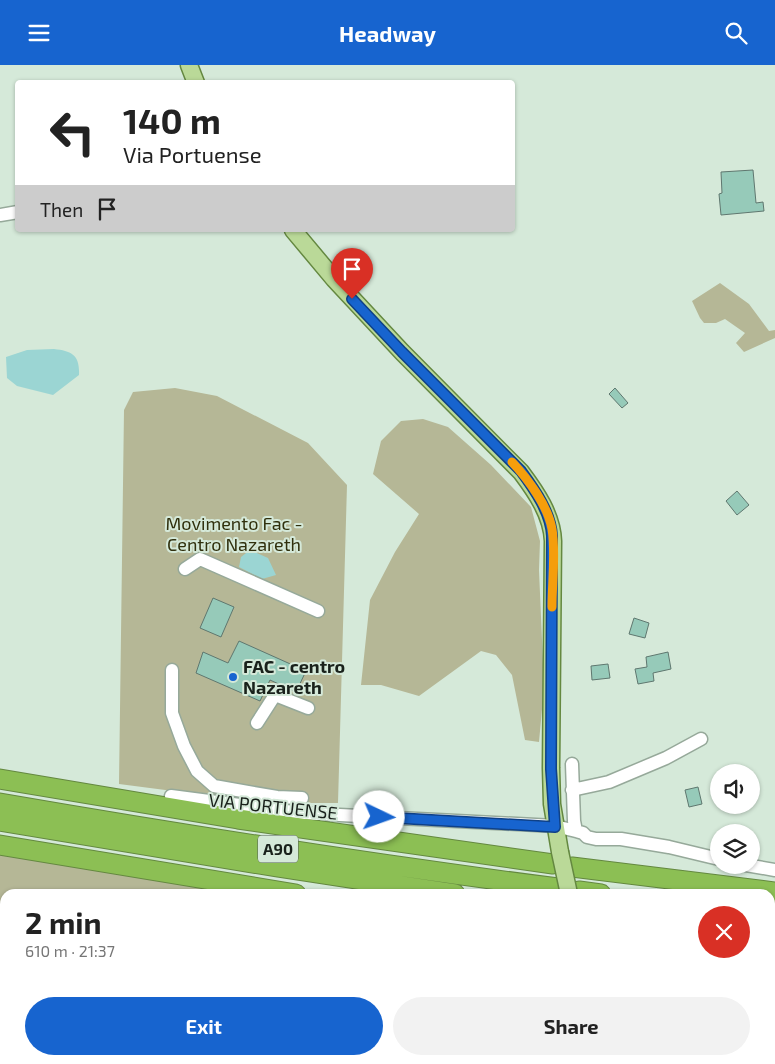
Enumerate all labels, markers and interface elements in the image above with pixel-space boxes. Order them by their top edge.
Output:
icon: menu [25,19,53,47]
icon: search [722,19,750,47]
text: Headway [339,20,436,46]
text: 140 m [123,99,221,141]
icon: left [40,100,105,165]
text: Via Portuense [123,141,262,167]
icon: arrive [93,195,121,223]
text: Then [40,198,83,221]
pin [331,248,373,299]
icon: arrive [338,255,366,283]
park label: Movimento Fac - Centro Nazareth [166,512,302,555]
place label: FAC - centro Nazareth [243,655,345,698]
marker: FAC - centro Nazareth [227,671,239,683]
map controls [710,764,760,874]
button: sound [710,764,760,814]
street label: VIA PORTUENSE [208,788,339,824]
position arrow [352,790,404,842]
button: layers [710,824,760,874]
road number: A90 [258,836,298,863]
text: 2 min [25,904,102,940]
button: close [698,906,750,958]
text: 610 m · 21:37 [25,941,115,960]
button: Exit [25,997,383,1055]
button: Share [393,997,750,1055]

